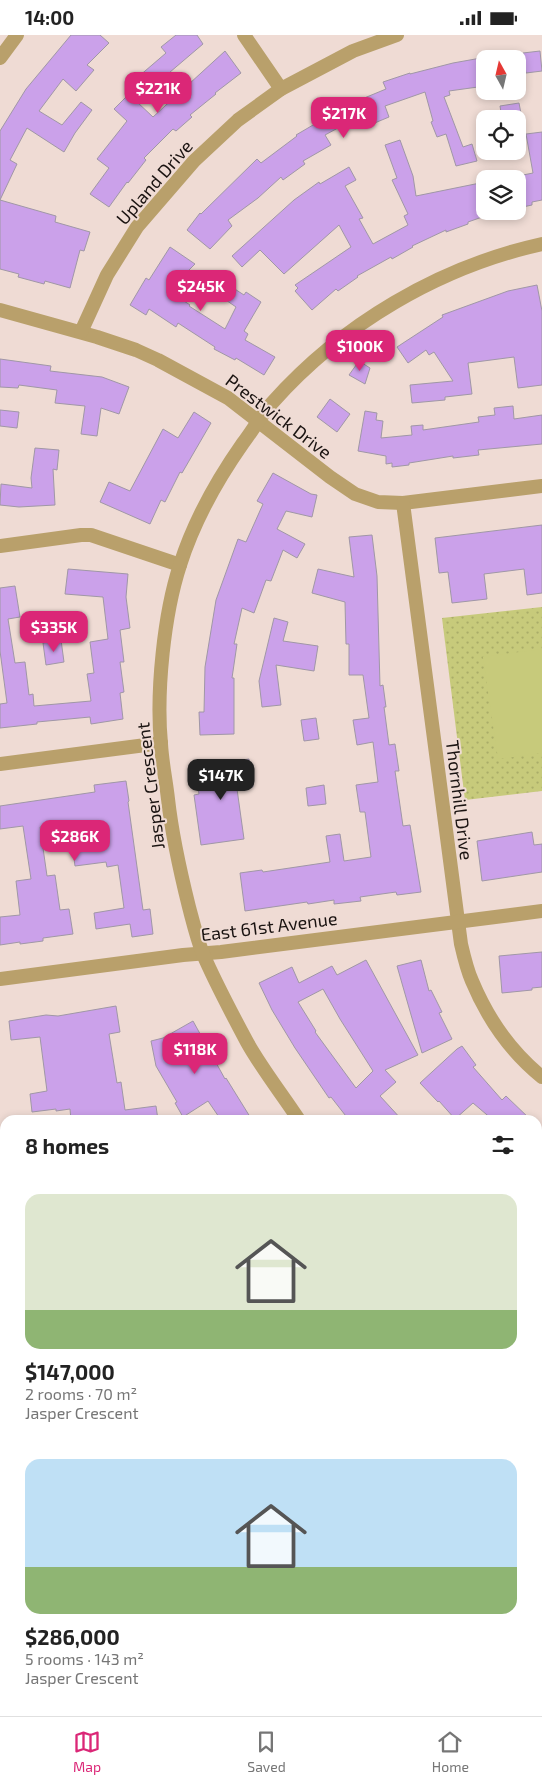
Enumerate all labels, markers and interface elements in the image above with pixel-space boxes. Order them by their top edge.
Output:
text: 14:00 [25,6,74,29]
north arrow [476,50,526,100]
map controls [476,50,526,220]
pin: $221K [123,71,193,114]
text: $221K [136,78,180,97]
pin: $217K [309,97,379,139]
text: $217K [322,103,366,122]
button: locate [476,110,526,160]
street label: Upland Drive [111,135,197,229]
button: layers [476,170,526,220]
pin: $245K [166,269,236,312]
text: $245K [177,276,225,295]
pin: $100K [325,329,395,372]
text: $100K [337,336,383,355]
street label: Prestwick Drive [222,369,336,463]
pin: $335K [19,611,89,653]
text: $335K [31,617,77,636]
street label: Jasper Crescent [131,721,169,851]
street label: Thornhill Drive [442,739,478,861]
pin: $147K [186,759,256,801]
text: $147K [199,765,243,784]
pin: $286K [40,819,110,862]
text: $286K [51,826,99,845]
street label: East 61st Avenue [199,907,339,945]
pin: $118K [160,1033,230,1075]
text: $118K [173,1039,217,1058]
icon: filters [489,1131,517,1159]
text: 8 homes [25,1133,109,1158]
icon: home [226,1226,316,1316]
text: $147,000 [25,1359,115,1384]
text: 2 rooms · 70 m² [25,1384,137,1403]
text: Jasper Crescent [25,1403,139,1422]
icon: home [226,1491,316,1581]
text: $286,000 [25,1624,120,1649]
text: 5 rooms · 143 m² [25,1649,144,1668]
text: Jasper Crescent [25,1668,139,1687]
tab: Map [73,1728,101,1775]
tab: Saved [247,1728,286,1775]
tab: Home [432,1728,469,1775]

